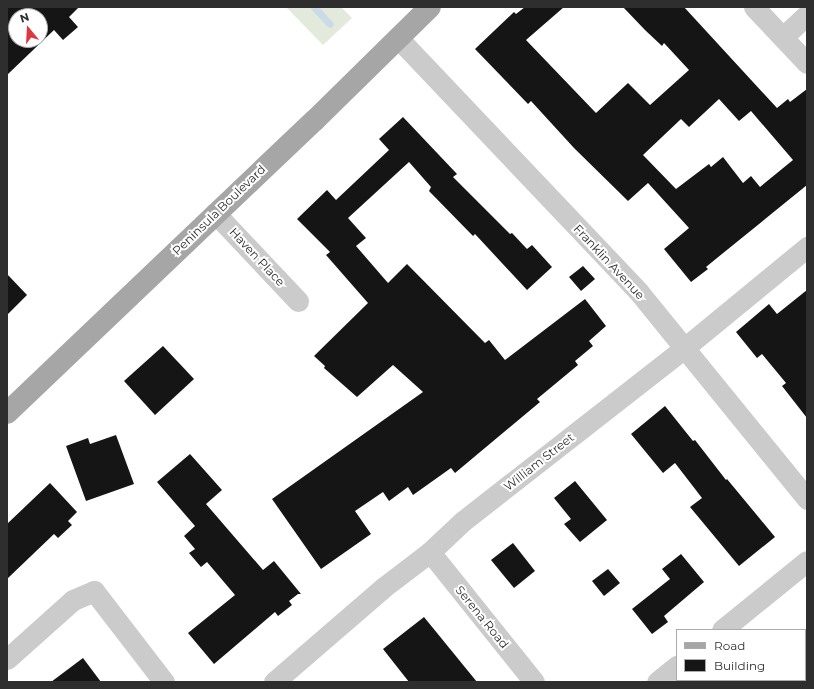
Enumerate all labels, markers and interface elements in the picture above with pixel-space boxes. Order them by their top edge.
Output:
north arrow [8,8,48,48]
text: N [18,10,31,26]
street label: Peninsula Boulevard [170,162,268,258]
street label: Franklin Avenue [571,222,647,302]
street label: Haven Place [226,225,288,289]
street label: William Street [501,430,577,494]
street label: Serena Road [452,583,512,651]
legend [676,629,806,681]
text: Road [714,638,745,653]
text: Building [714,658,765,673]

